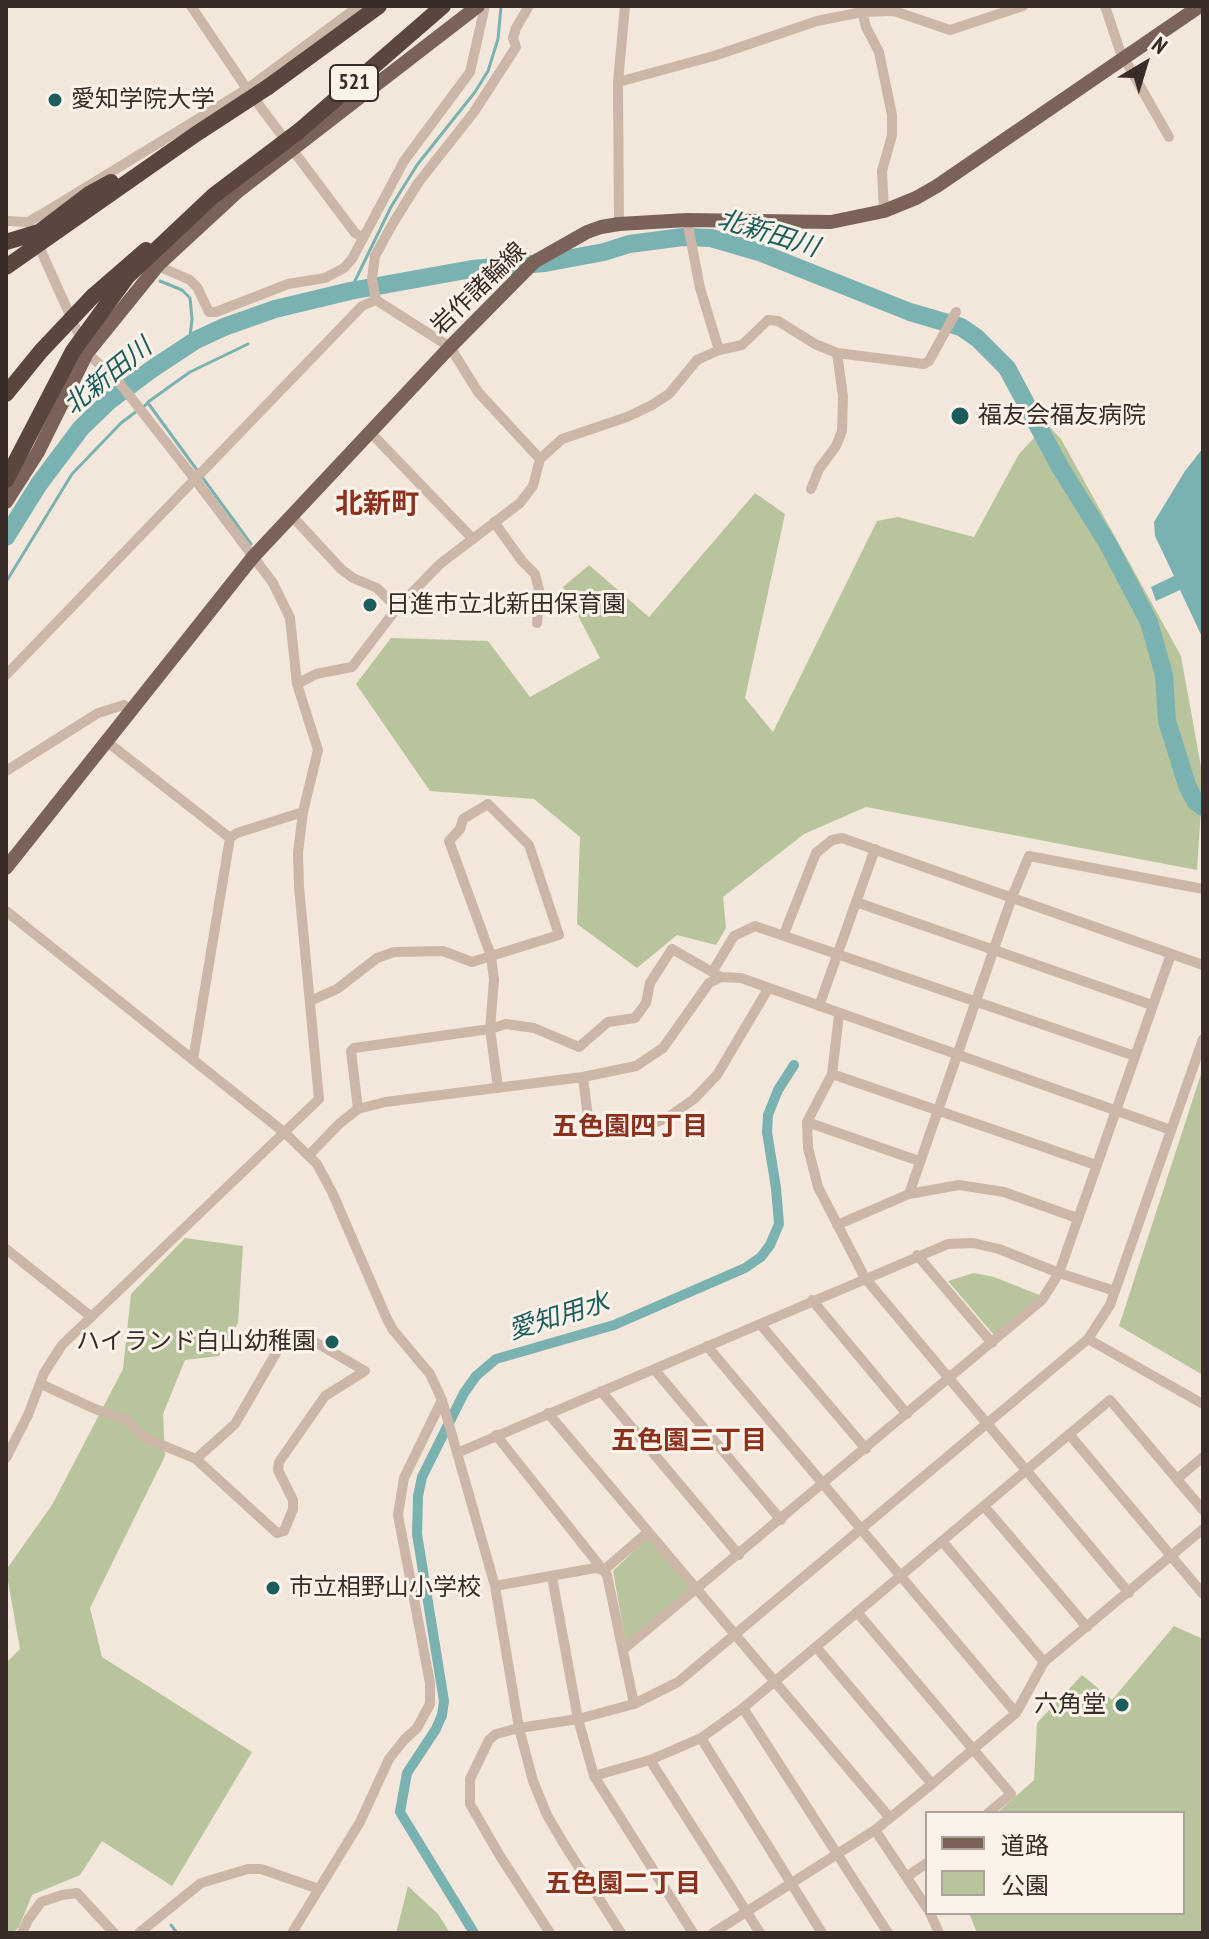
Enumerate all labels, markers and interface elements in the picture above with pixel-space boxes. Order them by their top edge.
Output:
north arrow [1105,24,1185,104]
text: N [1146,30,1173,60]
road number: 521 [330,65,378,101]
place label: 愛知学院大学 [71,86,215,114]
marker: 愛知学院大学 [46,91,64,109]
water label: 北新田川 [714,204,822,264]
street label: 岩作諸輪線 [426,237,532,341]
water label: 北新田川 [58,332,158,422]
place label: 福友会福友病院 [978,402,1146,430]
marker: 福友会福友病院 [949,405,971,427]
district label: 北新町 [335,488,419,522]
place label: 日進市立北新田保育園 [386,591,626,619]
marker: 日進市立北新田保育園 [361,596,379,614]
district label: 五色園四丁目 [552,1112,708,1144]
water label: 愛知用水 [505,1287,613,1347]
place label: ハイランド白山幼稚園 [76,1328,316,1356]
marker: ハイランド白山幼稚園 [323,1333,341,1351]
district label: 五色園三丁目 [611,1426,767,1458]
place label: 市立相野山小学校 [289,1574,481,1602]
marker: 市立相野山小学校 [264,1579,282,1597]
place label: 六角堂 [1034,1691,1106,1719]
marker: 六角堂 [1113,1696,1131,1714]
legend [925,1811,1185,1915]
text: 道路 [1001,1830,1049,1861]
district label: 五色園二丁目 [545,1869,701,1901]
text: 公園 [1001,1870,1049,1901]

